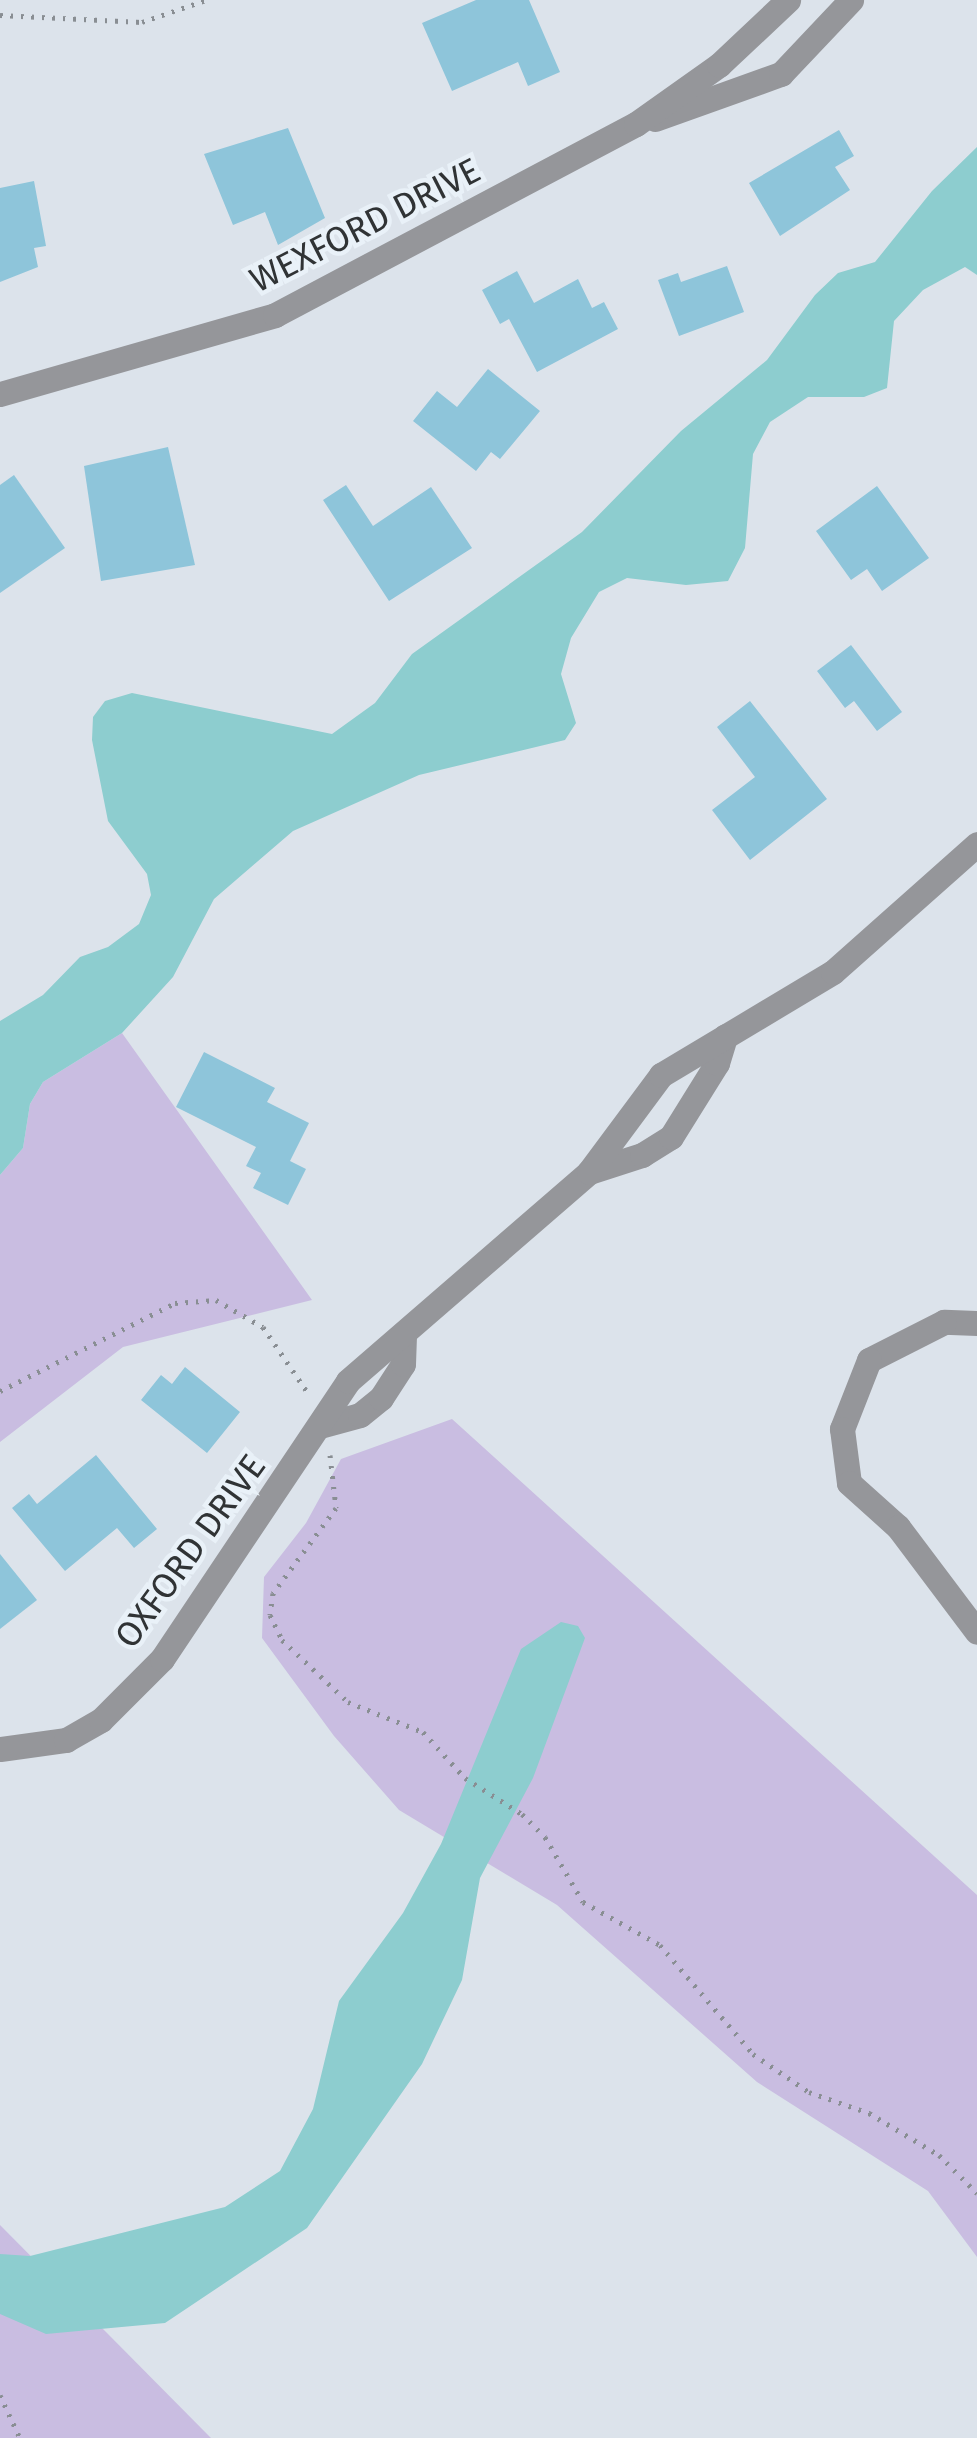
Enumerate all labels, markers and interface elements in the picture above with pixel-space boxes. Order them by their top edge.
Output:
street label: WEXFORD DRIVE [243,149,487,301]
street label: OXFORD DRIVE [106,1446,274,1656]

